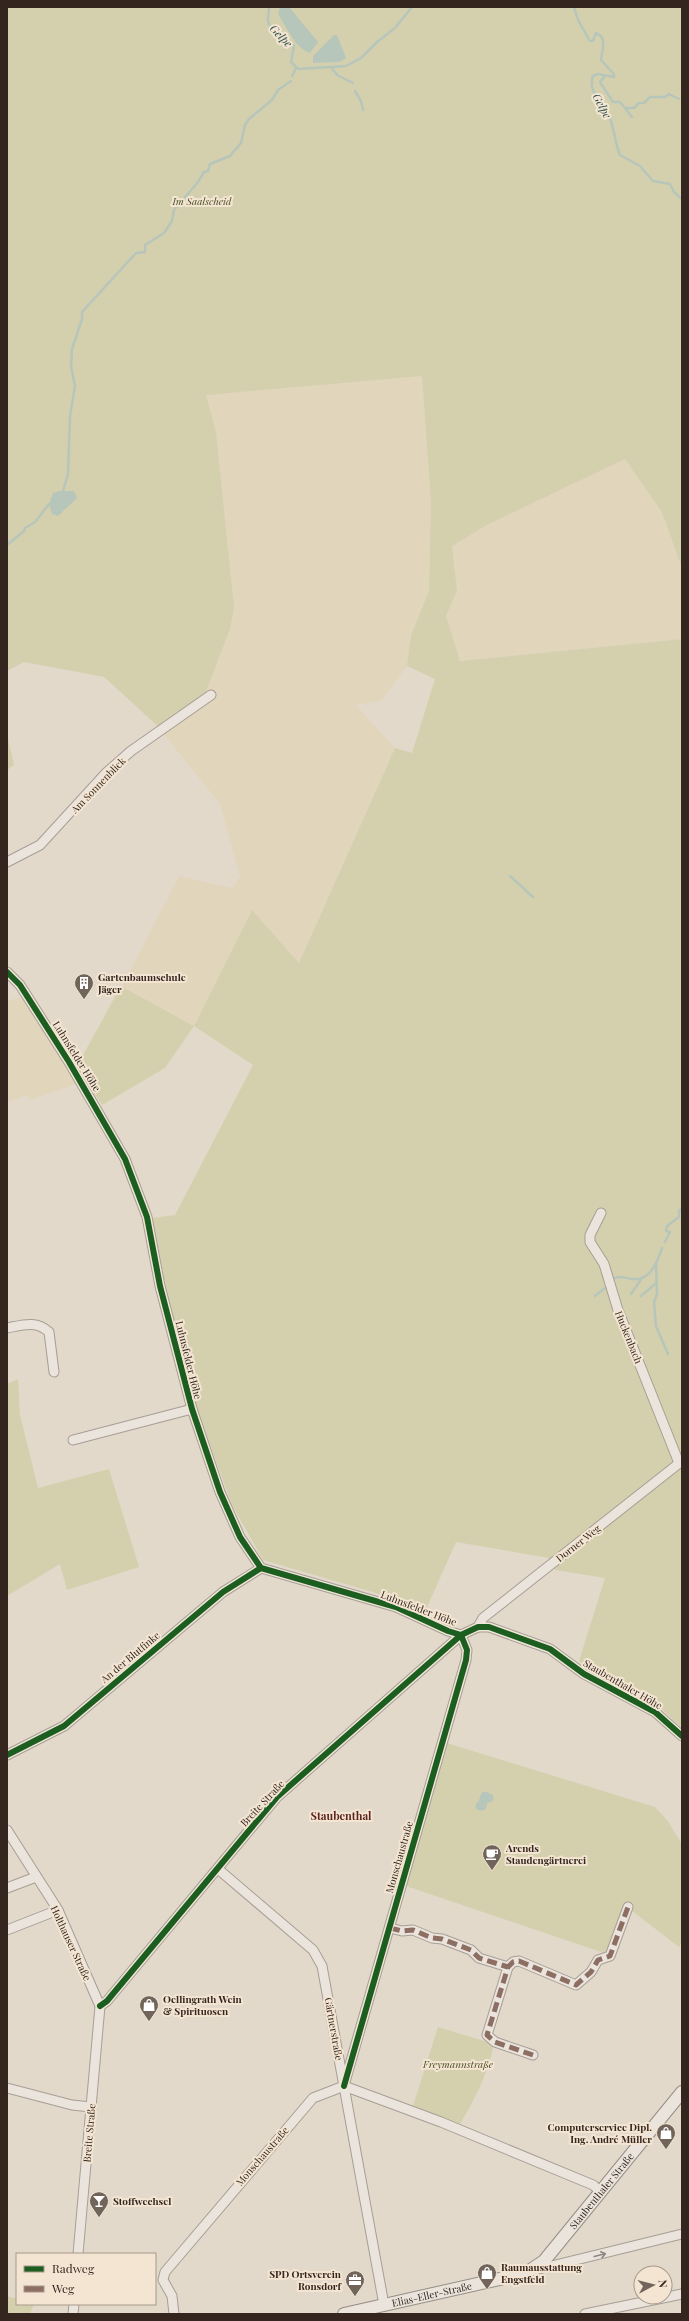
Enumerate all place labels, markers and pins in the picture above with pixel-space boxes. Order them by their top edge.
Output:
place label: Gartenbaumschule Jäger [97,970,186,996]
building icon: Gartenbaumschule Jäger [73,972,95,1000]
place label: Arends Staudengärtnerei [505,1841,586,1867]
cafe icon: Arends Staudengärtnerei [481,1843,503,1871]
place label: Oellingrath Wein & Spirituosen [163,1992,243,2018]
shop icon: Oellingrath Wein & Spirituosen [138,1994,160,2022]
place label: Computerservice Dipl. Ing. André Müller [548,2120,652,2146]
shop icon: Computerservice Dipl. Ing. André Müller [655,2122,677,2150]
bar icon: Stoffwechsel [88,2190,110,2218]
place label: Stoffwechsel [113,2194,171,2208]
place label: Raumausstattung Engstfeld [501,2260,582,2286]
shop icon: Raumausstattung Engstfeld [476,2262,498,2290]
place label: SPD Ortsverein Ronsdorf [269,2267,342,2293]
office icon: SPD Ortsverein Ronsdorf [344,2269,366,2297]

